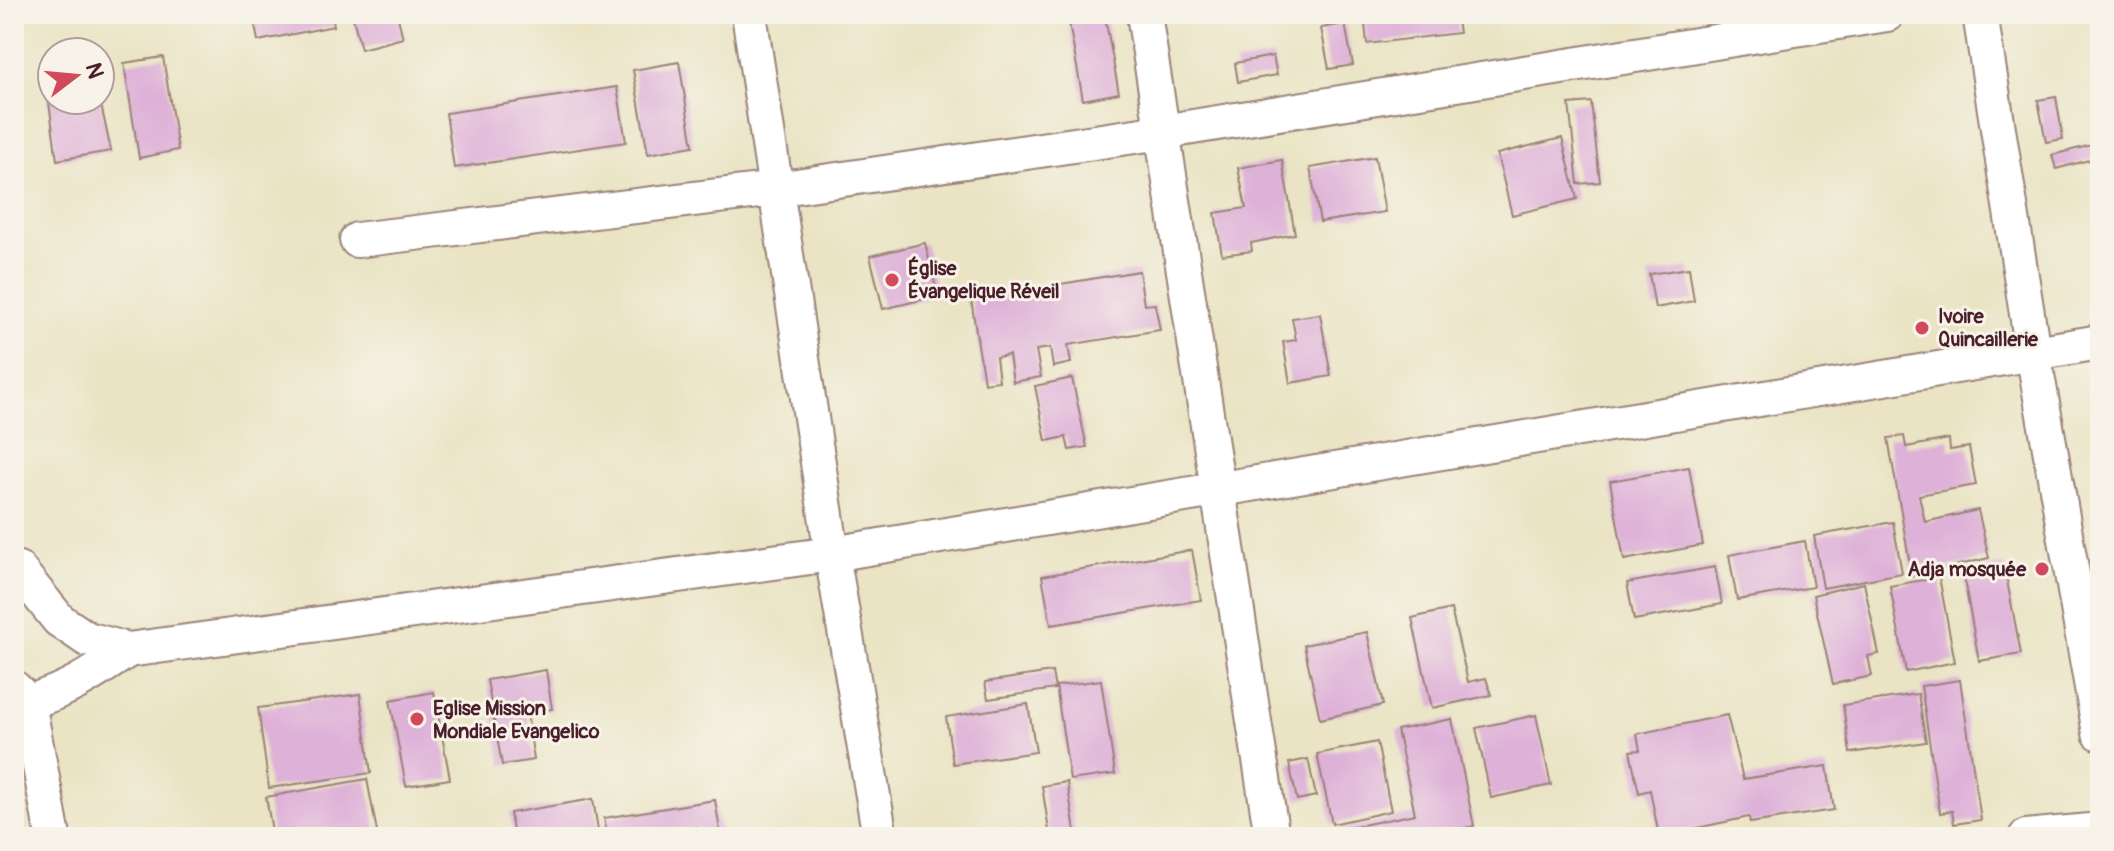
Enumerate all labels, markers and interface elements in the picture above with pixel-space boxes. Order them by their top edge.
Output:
north arrow [36,36,116,116]
text: N [79,60,110,82]
place label: Église Évangelique Réveil [908,256,1059,304]
marker: Église Évangelique Réveil [883,271,901,289]
place label: Ivoire Quincaillerie [1938,304,2039,352]
marker: Ivoire Quincaillerie [1913,319,1931,337]
place label: Adja mosquée [1908,557,2027,582]
marker: Adja mosquée [2033,560,2051,578]
place label: Eglise Mission Mondiale Evangelico [433,696,600,744]
marker: Eglise Mission Mondiale Evangelico [408,710,426,728]

